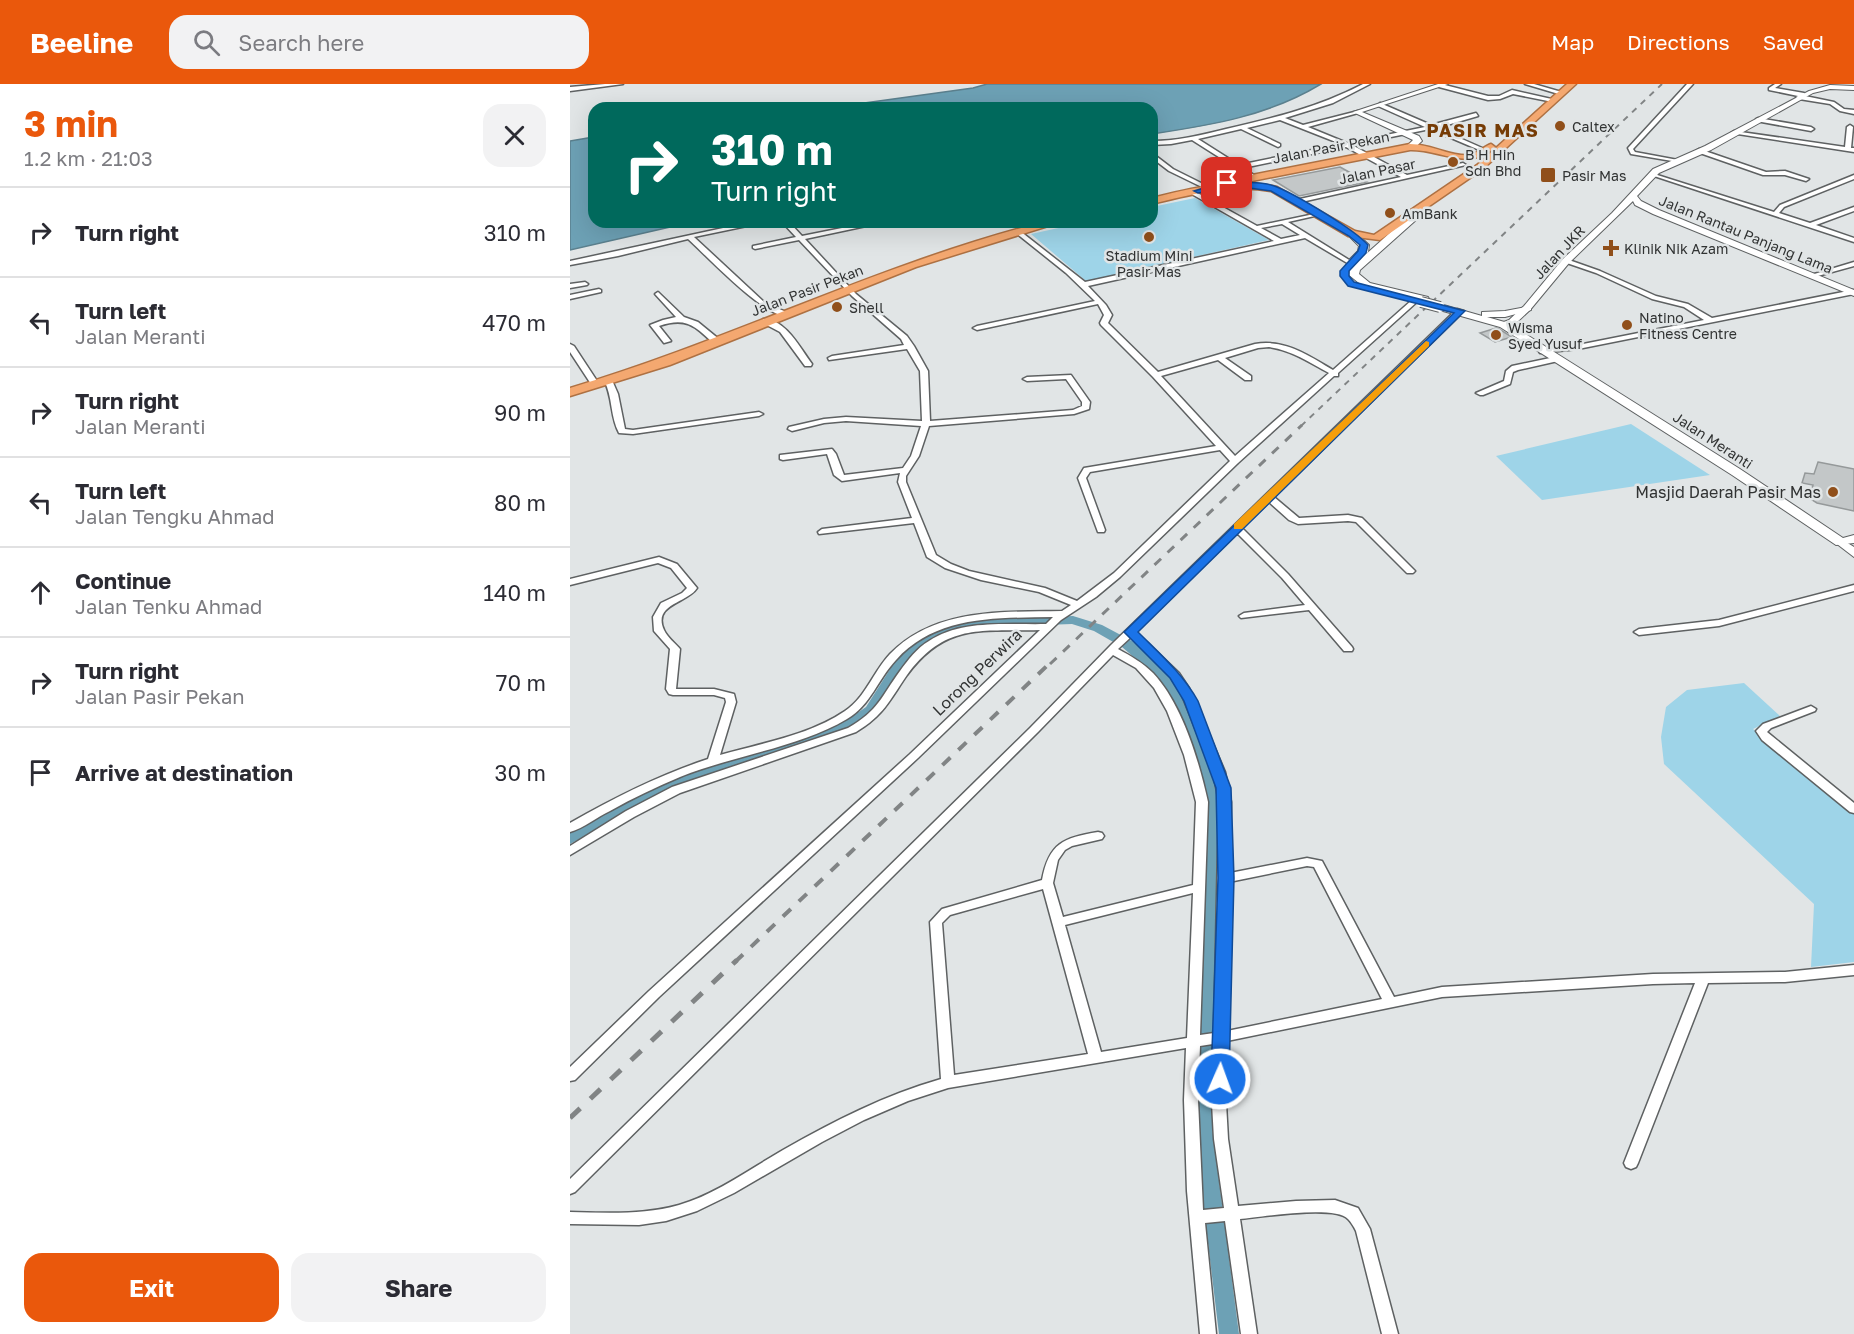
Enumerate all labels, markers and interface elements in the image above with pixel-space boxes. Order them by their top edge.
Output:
search box [169,15,589,69]
text: Beeline [30,26,133,59]
icon: search [190,26,223,59]
text: Search here [238,29,364,56]
text: Map [1551,29,1594,55]
text: Directions [1627,29,1730,55]
text: Saved [1763,29,1824,55]
text: 3 min [24,102,118,145]
button: close [483,104,546,167]
place label: Caltex [1572,118,1615,135]
district label: PASIR MAS [1427,119,1539,141]
marker: Caltex [1553,119,1567,133]
text: 310 m [711,124,833,174]
icon: right [612,126,690,204]
street label: Jalan Pasir Pekan [1271,127,1391,167]
text: 1.2 km · 21:03 [24,146,153,170]
place label: B H Hin Sdn Bhd [1465,146,1521,179]
street label: Jalan Pasar [1337,154,1417,187]
marker: B H Hin Sdn Bhd [1446,155,1460,169]
pin [1201,157,1252,208]
icon: arrive [1210,166,1243,199]
marker: Pasir Mas [1539,166,1557,184]
place label: Pasir Mas [1562,167,1626,184]
text: Turn right [711,175,837,207]
street label: Jalan Rantau Panjang Lama [1657,191,1835,277]
place label: AmBank [1402,205,1458,222]
marker: AmBank [1383,206,1397,220]
icon: right [24,216,57,249]
text: Turn right [75,219,179,246]
text: 310 m [484,219,546,246]
street label: Jalan JKR [1530,222,1588,282]
marker: Stadium Mini Pasir Mas [1142,230,1156,244]
marker: Klinik Nik Azam [1602,239,1620,257]
place label: Klinik Nik Azam [1624,240,1728,257]
place label: Stadium Mini Pasir Mas [1105,247,1193,280]
street label: Jalan Pasir Pekan [749,261,865,319]
text: Turn left [75,297,166,324]
place label: Shell [849,299,884,316]
marker: Shell [830,300,844,314]
icon: left [24,306,57,339]
text: 470 m [482,309,546,336]
place label: Natino Fitness Centre [1639,309,1737,342]
marker: Natino Fitness Centre [1620,318,1634,332]
place label: Wisma Syed Yusuf [1508,319,1582,352]
text: Jalan Meranti [75,324,206,348]
marker: Wisma Syed Yusuf [1489,328,1503,342]
text: Turn right [75,387,179,414]
icon: right [24,396,57,429]
text: 90 m [494,399,546,426]
street label: Jalan Meranti [1670,408,1756,472]
text: Jalan Meranti [75,414,206,438]
text: Turn left [75,477,166,504]
place label: Masjid Daerah Pasir Mas [1635,482,1821,502]
marker: Masjid Daerah Pasir Mas [1826,485,1840,499]
icon: left [24,486,57,519]
text: 80 m [494,489,546,516]
text: Jalan Tengku Ahmad [75,504,275,528]
text: Continue [75,567,171,594]
icon: ahead [24,576,57,609]
text: 140 m [483,579,546,606]
text: Jalan Tenku Ahmad [75,594,262,618]
street label: Lorong Perwira [928,624,1026,720]
text: Turn right [75,657,179,684]
icon: right [24,666,57,699]
text: 70 m [496,669,546,696]
text: Jalan Pasir Pekan [75,684,245,708]
icon: arrive [24,756,57,789]
text: Arrive at destination [75,759,293,786]
text: 30 m [495,759,546,786]
position arrow [1188,1047,1252,1111]
button: Exit [24,1253,279,1322]
button: Share [291,1253,546,1322]

